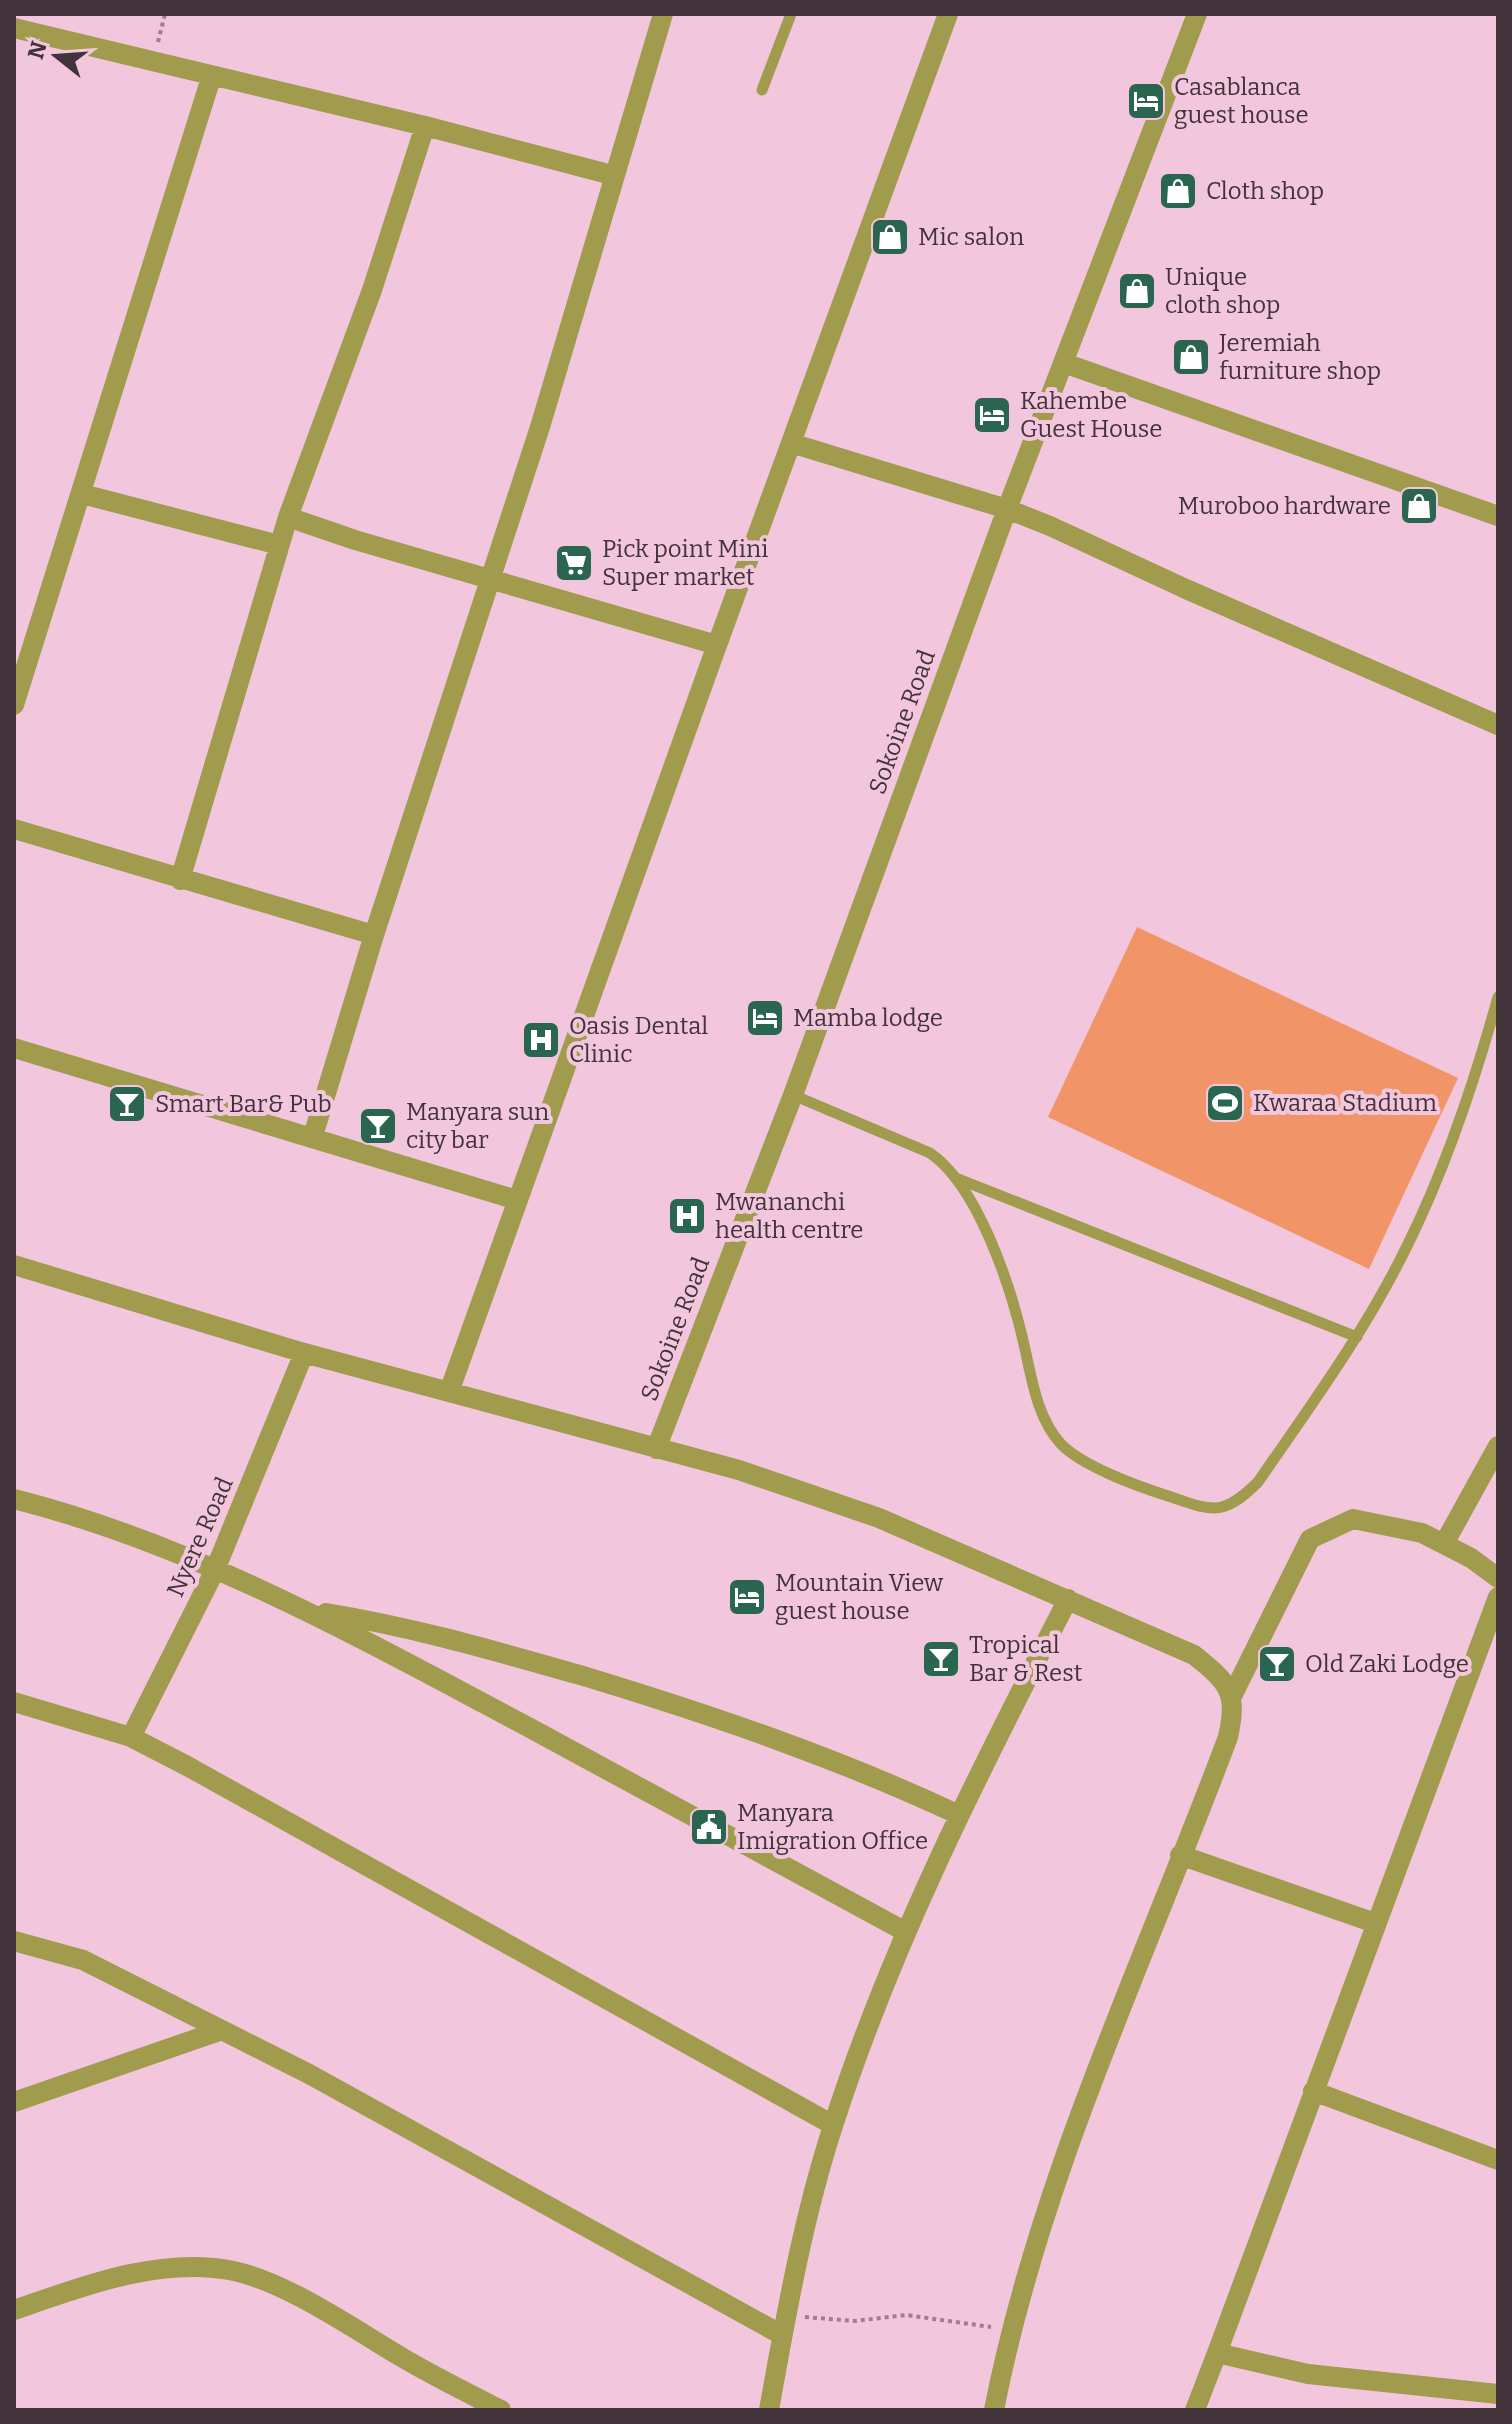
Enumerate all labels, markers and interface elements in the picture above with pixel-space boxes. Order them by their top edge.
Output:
north arrow [16,16,96,96]
text: N [22,38,53,62]
place label: Casablanca guest house [1174,73,1309,129]
hotel icon: Casablanca guest house [1125,80,1167,122]
shop icon: Cloth shop [1157,170,1199,212]
place label: Cloth shop [1206,177,1324,205]
shop icon: Mic salon [869,216,911,258]
place label: Mic salon [918,223,1024,251]
place label: Unique cloth shop [1165,263,1280,319]
shop icon: Unique cloth shop [1116,270,1158,312]
place label: Jeremiah furniture shop [1218,329,1381,385]
shop icon: Jeremiah furniture shop [1170,336,1212,378]
place label: Kahembe Guest House [1020,387,1162,443]
hotel icon: Kahembe Guest House [971,394,1013,436]
shop icon: Muroboo hardware [1398,485,1440,527]
place label: Muroboo hardware [1178,492,1391,520]
place label: Pick point Mini Super market [602,535,768,591]
supermarket icon: Pick point Mini Super market [553,542,595,584]
street label: Sokoine Road [863,646,941,798]
hotel icon: Mamba lodge [744,997,786,1039]
place label: Mamba lodge [793,1004,943,1032]
place label: Oasis Dental Clinic [569,1012,708,1068]
hospital icon: Oasis Dental Clinic [520,1019,562,1061]
sports icon: Kwaraa Stadium [1204,1082,1246,1124]
bar icon: Smart Bar& Pub [106,1083,148,1125]
place label: Kwaraa Stadium [1253,1089,1437,1117]
place label: Smart Bar& Pub [155,1090,332,1118]
place label: Manyara sun city bar [406,1098,549,1154]
bar icon: Manyara sun city bar [357,1105,399,1147]
place label: Mwananchi health centre [715,1188,863,1244]
hospital icon: Mwananchi health centre [666,1195,708,1237]
street label: Sokoine Road [635,1253,715,1405]
street label: Nyere Road [161,1473,239,1601]
place label: Mountain View guest house [775,1569,944,1625]
hotel icon: Mountain View guest house [726,1576,768,1618]
place label: Tropical Bar & Rest [969,1631,1083,1687]
bar icon: Tropical Bar & Rest [920,1638,962,1680]
bar icon: Old Zaki Lodge [1256,1643,1298,1685]
place label: Old Zaki Lodge [1305,1650,1469,1678]
place label: Manyara Imigration Office [737,1799,928,1855]
public building icon: Manyara Imigration Office [688,1806,730,1848]

